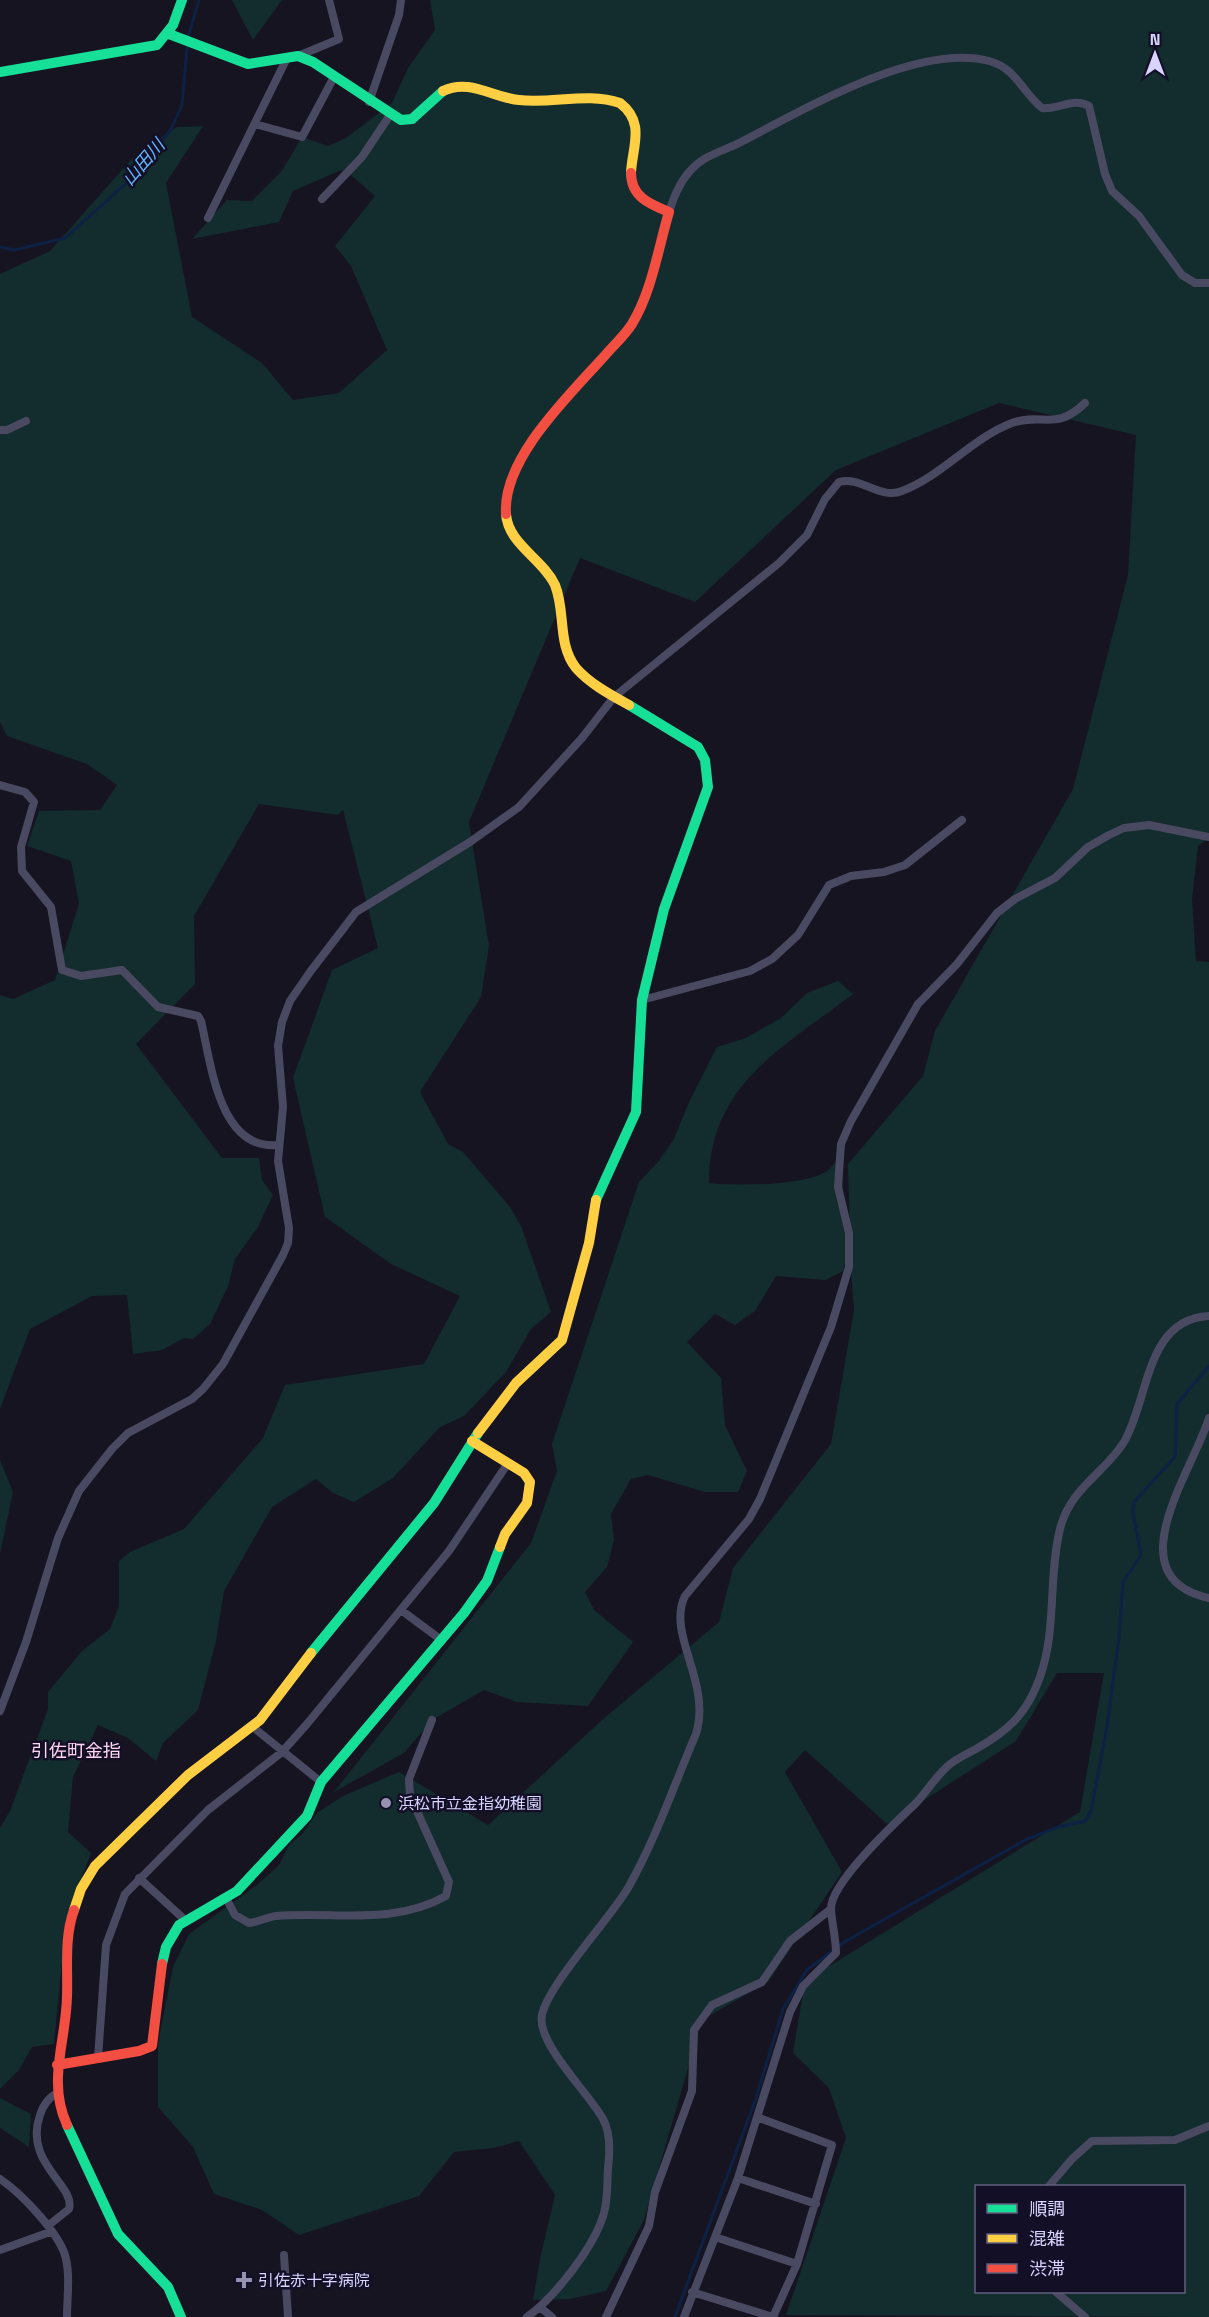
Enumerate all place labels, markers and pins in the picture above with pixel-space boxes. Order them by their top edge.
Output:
place label: 浜松市立金指幼稚園 [398,1793,542,1814]
marker: 浜松市立金指幼稚園 [379,1796,393,1810]
place label: 引佐赤十字病院 [258,2270,370,2291]
marker: 引佐赤十字病院 [235,2271,253,2289]

